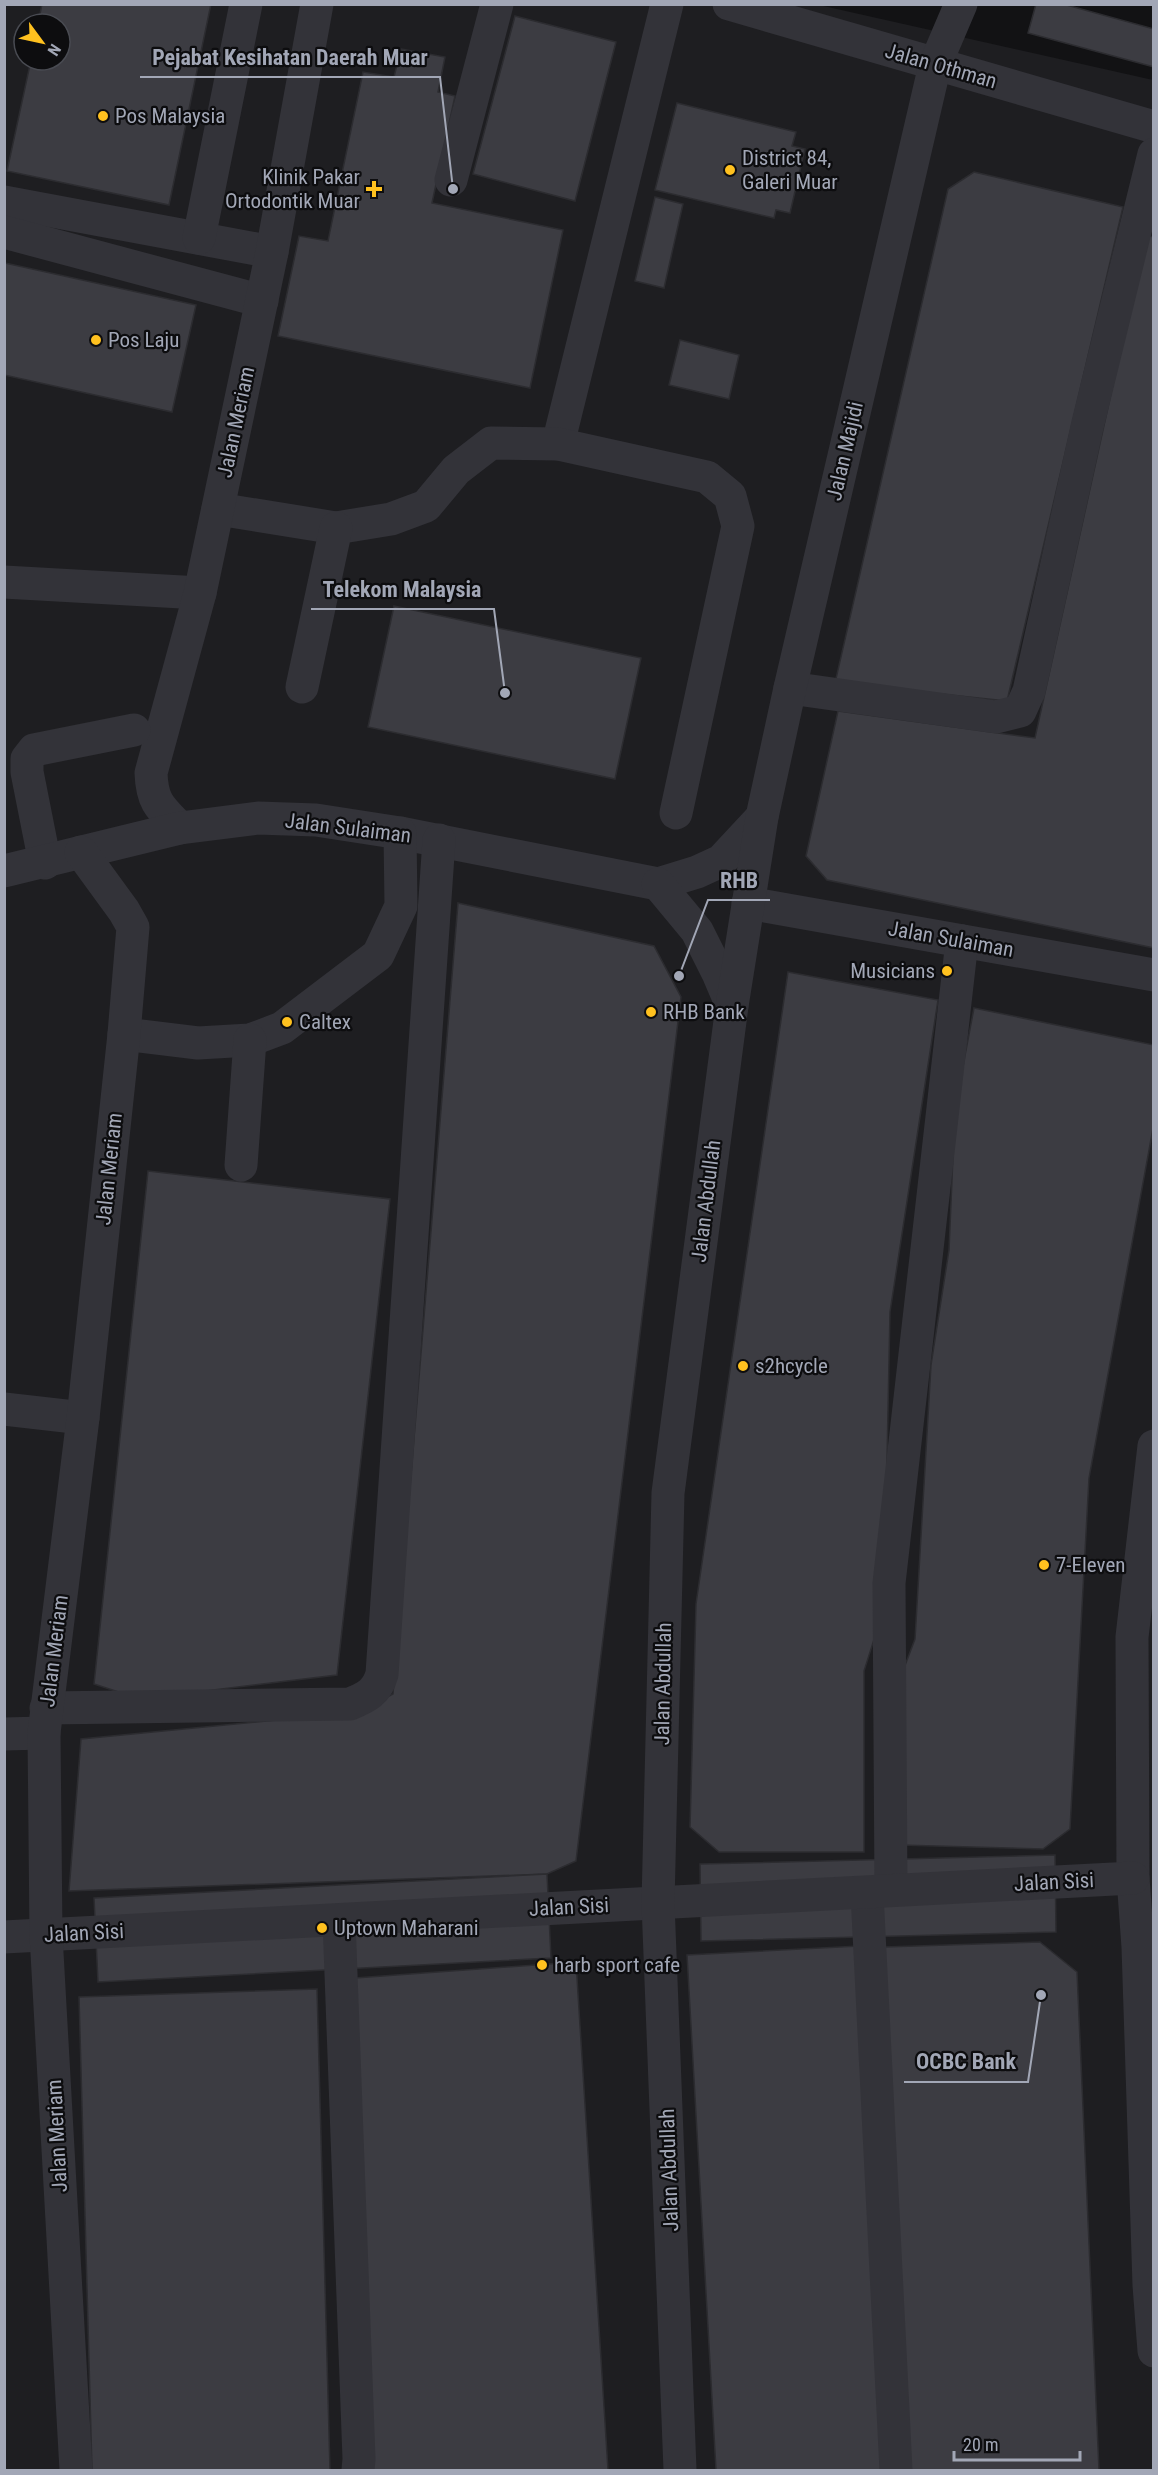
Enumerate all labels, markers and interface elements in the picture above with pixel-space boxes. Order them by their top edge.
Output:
north arrow [12,12,72,72]
callout: Pejabat Kesihatan Daerah Muar [140,37,440,77]
street label: Jalan Othman [882,39,1000,93]
text: N [44,41,65,59]
text: Pejabat Kesihatan Daerah Muar [152,45,428,70]
place label: Pos Malaysia [115,104,225,128]
marker: Pos Malaysia [96,109,110,123]
place label: District 84, Galeri Muar [742,146,838,194]
marker: District 84, Galeri Muar [723,163,737,177]
place label: Klinik Pakar Ortodontik Muar [225,165,360,213]
marker: Klinik Pakar Ortodontik Muar [365,180,383,198]
place label: Pos Laju [108,328,179,352]
marker: Pos Laju [89,333,103,347]
street label: Jalan Meriam [213,364,259,480]
street label: Jalan Majidi [822,399,868,503]
callout: Telekom Malaysia [311,569,494,609]
text: Telekom Malaysia [323,577,481,602]
street label: Jalan Sulaiman [284,808,412,848]
callout: RHB [708,860,770,900]
text: RHB [720,868,758,893]
street label: Jalan Sulaiman [886,916,1016,962]
place label: Musicians [850,959,935,983]
marker: Musicians [940,964,954,978]
place label: RHB Bank [663,1000,745,1024]
marker: RHB Bank [644,1005,658,1019]
place label: Caltex [299,1010,351,1034]
marker: Caltex [280,1015,294,1029]
street label: Jalan Meriam [91,1112,127,1226]
street label: Jalan Abdullah [687,1139,725,1263]
place label: s2hcycle [755,1354,828,1378]
marker: s2hcycle [736,1359,750,1373]
place label: 7-Eleven [1056,1553,1125,1577]
marker: 7-Eleven [1037,1558,1051,1572]
street label: Jalan Meriam [35,1594,73,1708]
street label: Jalan Abdullah [650,1622,676,1746]
street label: Jalan Sisi [1013,1868,1095,1896]
street label: Jalan Sisi [528,1893,610,1921]
place label: Uptown Maharani [334,1916,479,1940]
street label: Jalan Sisi [43,1919,125,1947]
marker: Uptown Maharani [315,1921,329,1935]
place label: harb sport cafe [554,1953,680,1977]
marker: harb sport cafe [535,1958,549,1972]
callout: OCBC Bank [904,2042,1028,2082]
text: OCBC Bank [916,2049,1016,2074]
street label: Jalan Meriam [42,2079,72,2193]
street label: Jalan Abdullah [655,2108,683,2232]
scale bar [954,2424,1080,2462]
text: 20 m [963,2434,998,2455]

